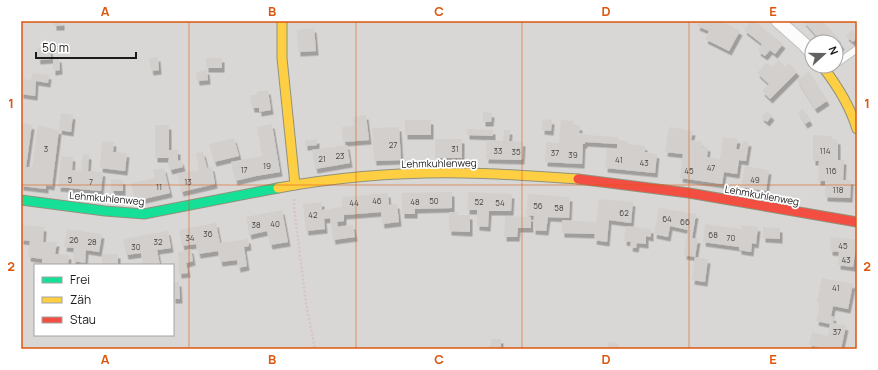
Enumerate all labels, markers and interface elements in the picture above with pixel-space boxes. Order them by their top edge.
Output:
text: A [101,2,110,20]
text: B [268,2,276,20]
text: C [434,2,444,20]
text: D [601,2,611,20]
text: E [769,2,777,20]
scale bar [36,34,136,60]
north arrow [804,34,844,74]
text: 50 m [42,39,69,56]
text: N [825,44,842,57]
text: 1 [8,94,14,112]
text: 1 [864,94,870,112]
house number: 27 [389,139,397,150]
house number: 3 [44,143,48,154]
house number: 31 [451,143,459,154]
house number: 33 [494,145,502,156]
house number: 114 [820,145,831,156]
house number: 35 [511,146,521,157]
house number: 37 [551,147,559,158]
house number: 39 [568,149,578,160]
house number: 23 [336,150,344,161]
house number: 21 [318,153,326,164]
house number: 41 [615,154,623,165]
street label: Lehmkuhlenweg [401,155,477,171]
house number: 43 [639,157,649,168]
house number: 19 [263,160,271,171]
house number: 47 [707,162,715,173]
house number: 17 [240,164,248,175]
house number: 45 [684,165,694,176]
house number: 116 [825,165,837,176]
house number: 5 [68,174,73,185]
house number: 49 [750,174,760,185]
house number: 7 [89,176,93,187]
house number: 13 [184,176,192,187]
house number: 11 [156,181,162,192]
street label: Lehmkuhlenweg [724,182,800,208]
house number: 118 [833,184,844,195]
street label: Lehmkuhlenweg [69,188,145,208]
house number: 46 [372,195,382,206]
house number: 50 [429,195,439,206]
house number: 48 [410,196,420,207]
house number: 52 [475,196,484,207]
house number: 44 [349,197,359,208]
house number: 54 [495,197,505,208]
house number: 56 [533,200,543,211]
house number: 58 [554,202,564,213]
house number: 62 [619,207,629,218]
house number: 42 [308,209,318,220]
house number: 64 [662,213,672,224]
house number: 66 [680,216,690,227]
house number: 40 [270,218,280,229]
house number: 38 [251,219,261,230]
house number: 36 [203,228,213,239]
house number: 68 [708,229,718,240]
house number: 34 [185,232,195,243]
house number: 70 [727,232,736,243]
house number: 26 [69,234,79,245]
house number: 28 [87,236,97,247]
house number: 32 [154,236,163,247]
house number: 45 [838,240,848,251]
house number: 30 [131,241,141,252]
house number: 43 [841,254,851,265]
text: 2 [7,257,15,275]
text: 2 [863,257,871,275]
legend [34,264,174,336]
text: Frei [70,271,90,288]
house number: 41 [832,282,840,293]
text: Zäh [70,291,91,308]
text: Stau [70,311,96,328]
house number: 37 [833,326,841,337]
text: A [101,350,110,368]
text: B [268,350,276,368]
text: C [434,350,444,368]
text: D [601,350,611,368]
text: E [769,350,777,368]

